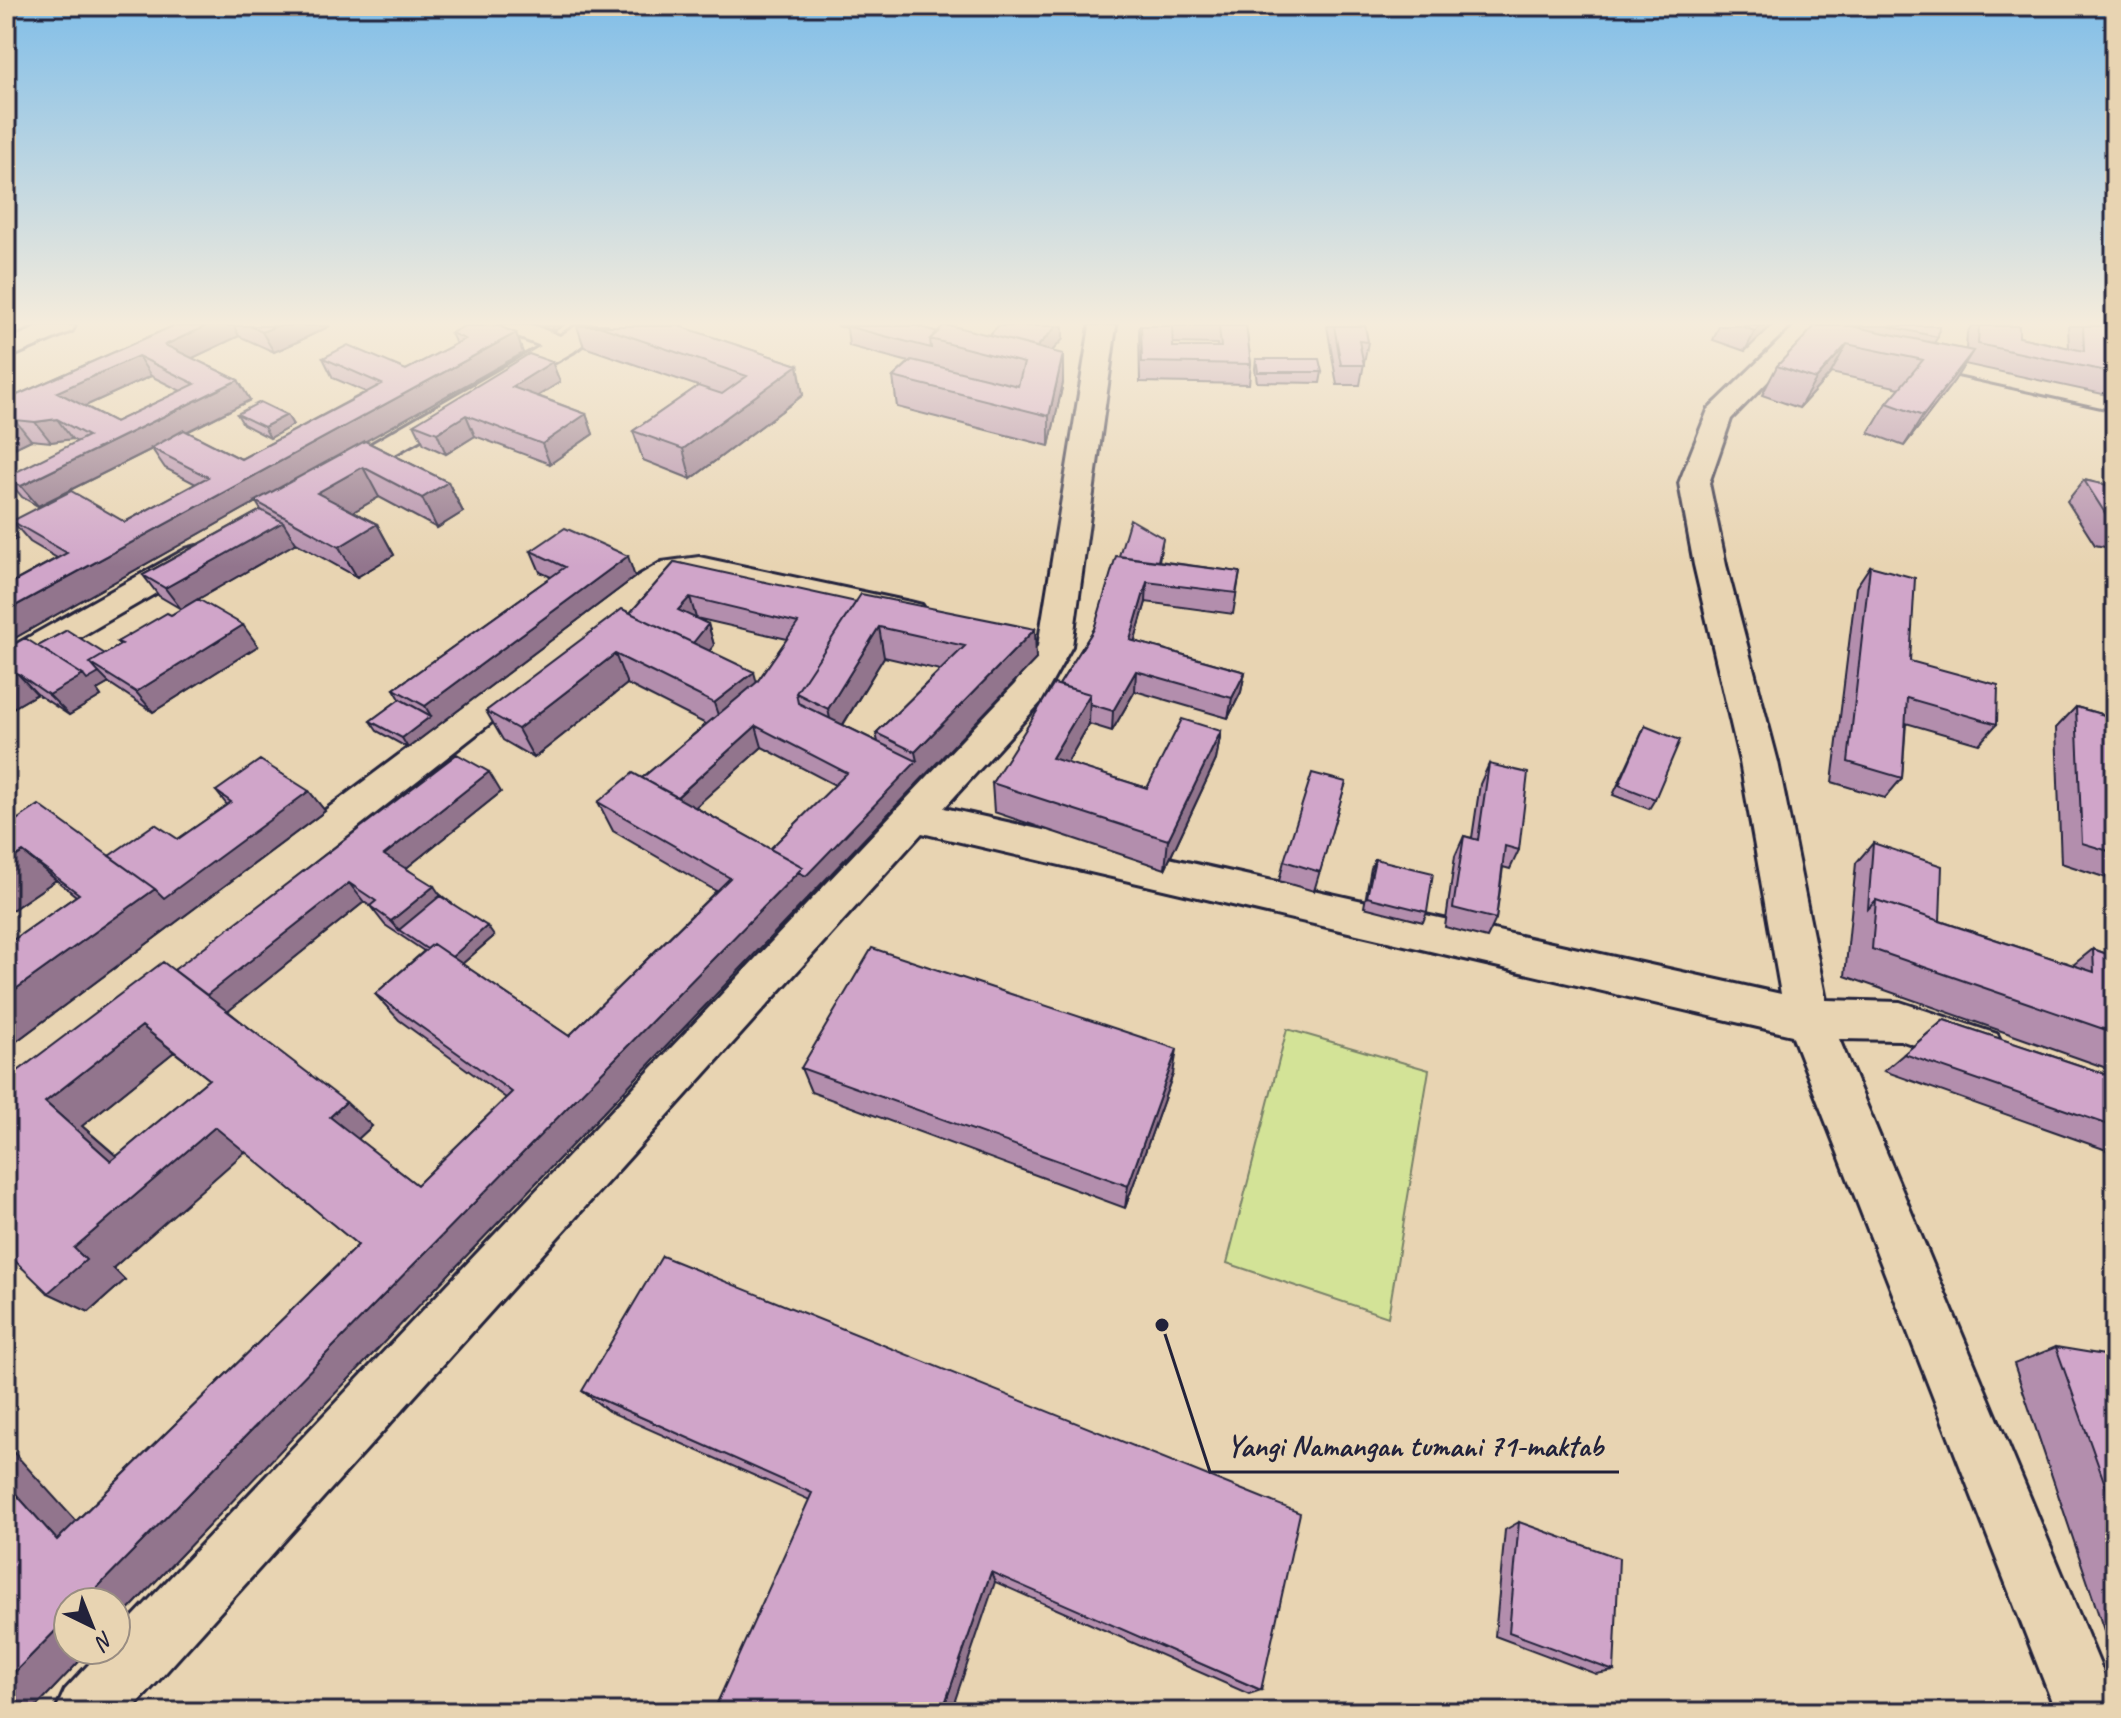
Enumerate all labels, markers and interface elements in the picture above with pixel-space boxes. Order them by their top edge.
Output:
callout: Yangi Namangan tumani 71-maktab [1210,1418,1619,1472]
text: Yangi Namangan tumani 71-maktab [1227,1427,1606,1465]
north arrow [52,1586,132,1666]
text: N [88,1625,119,1657]

